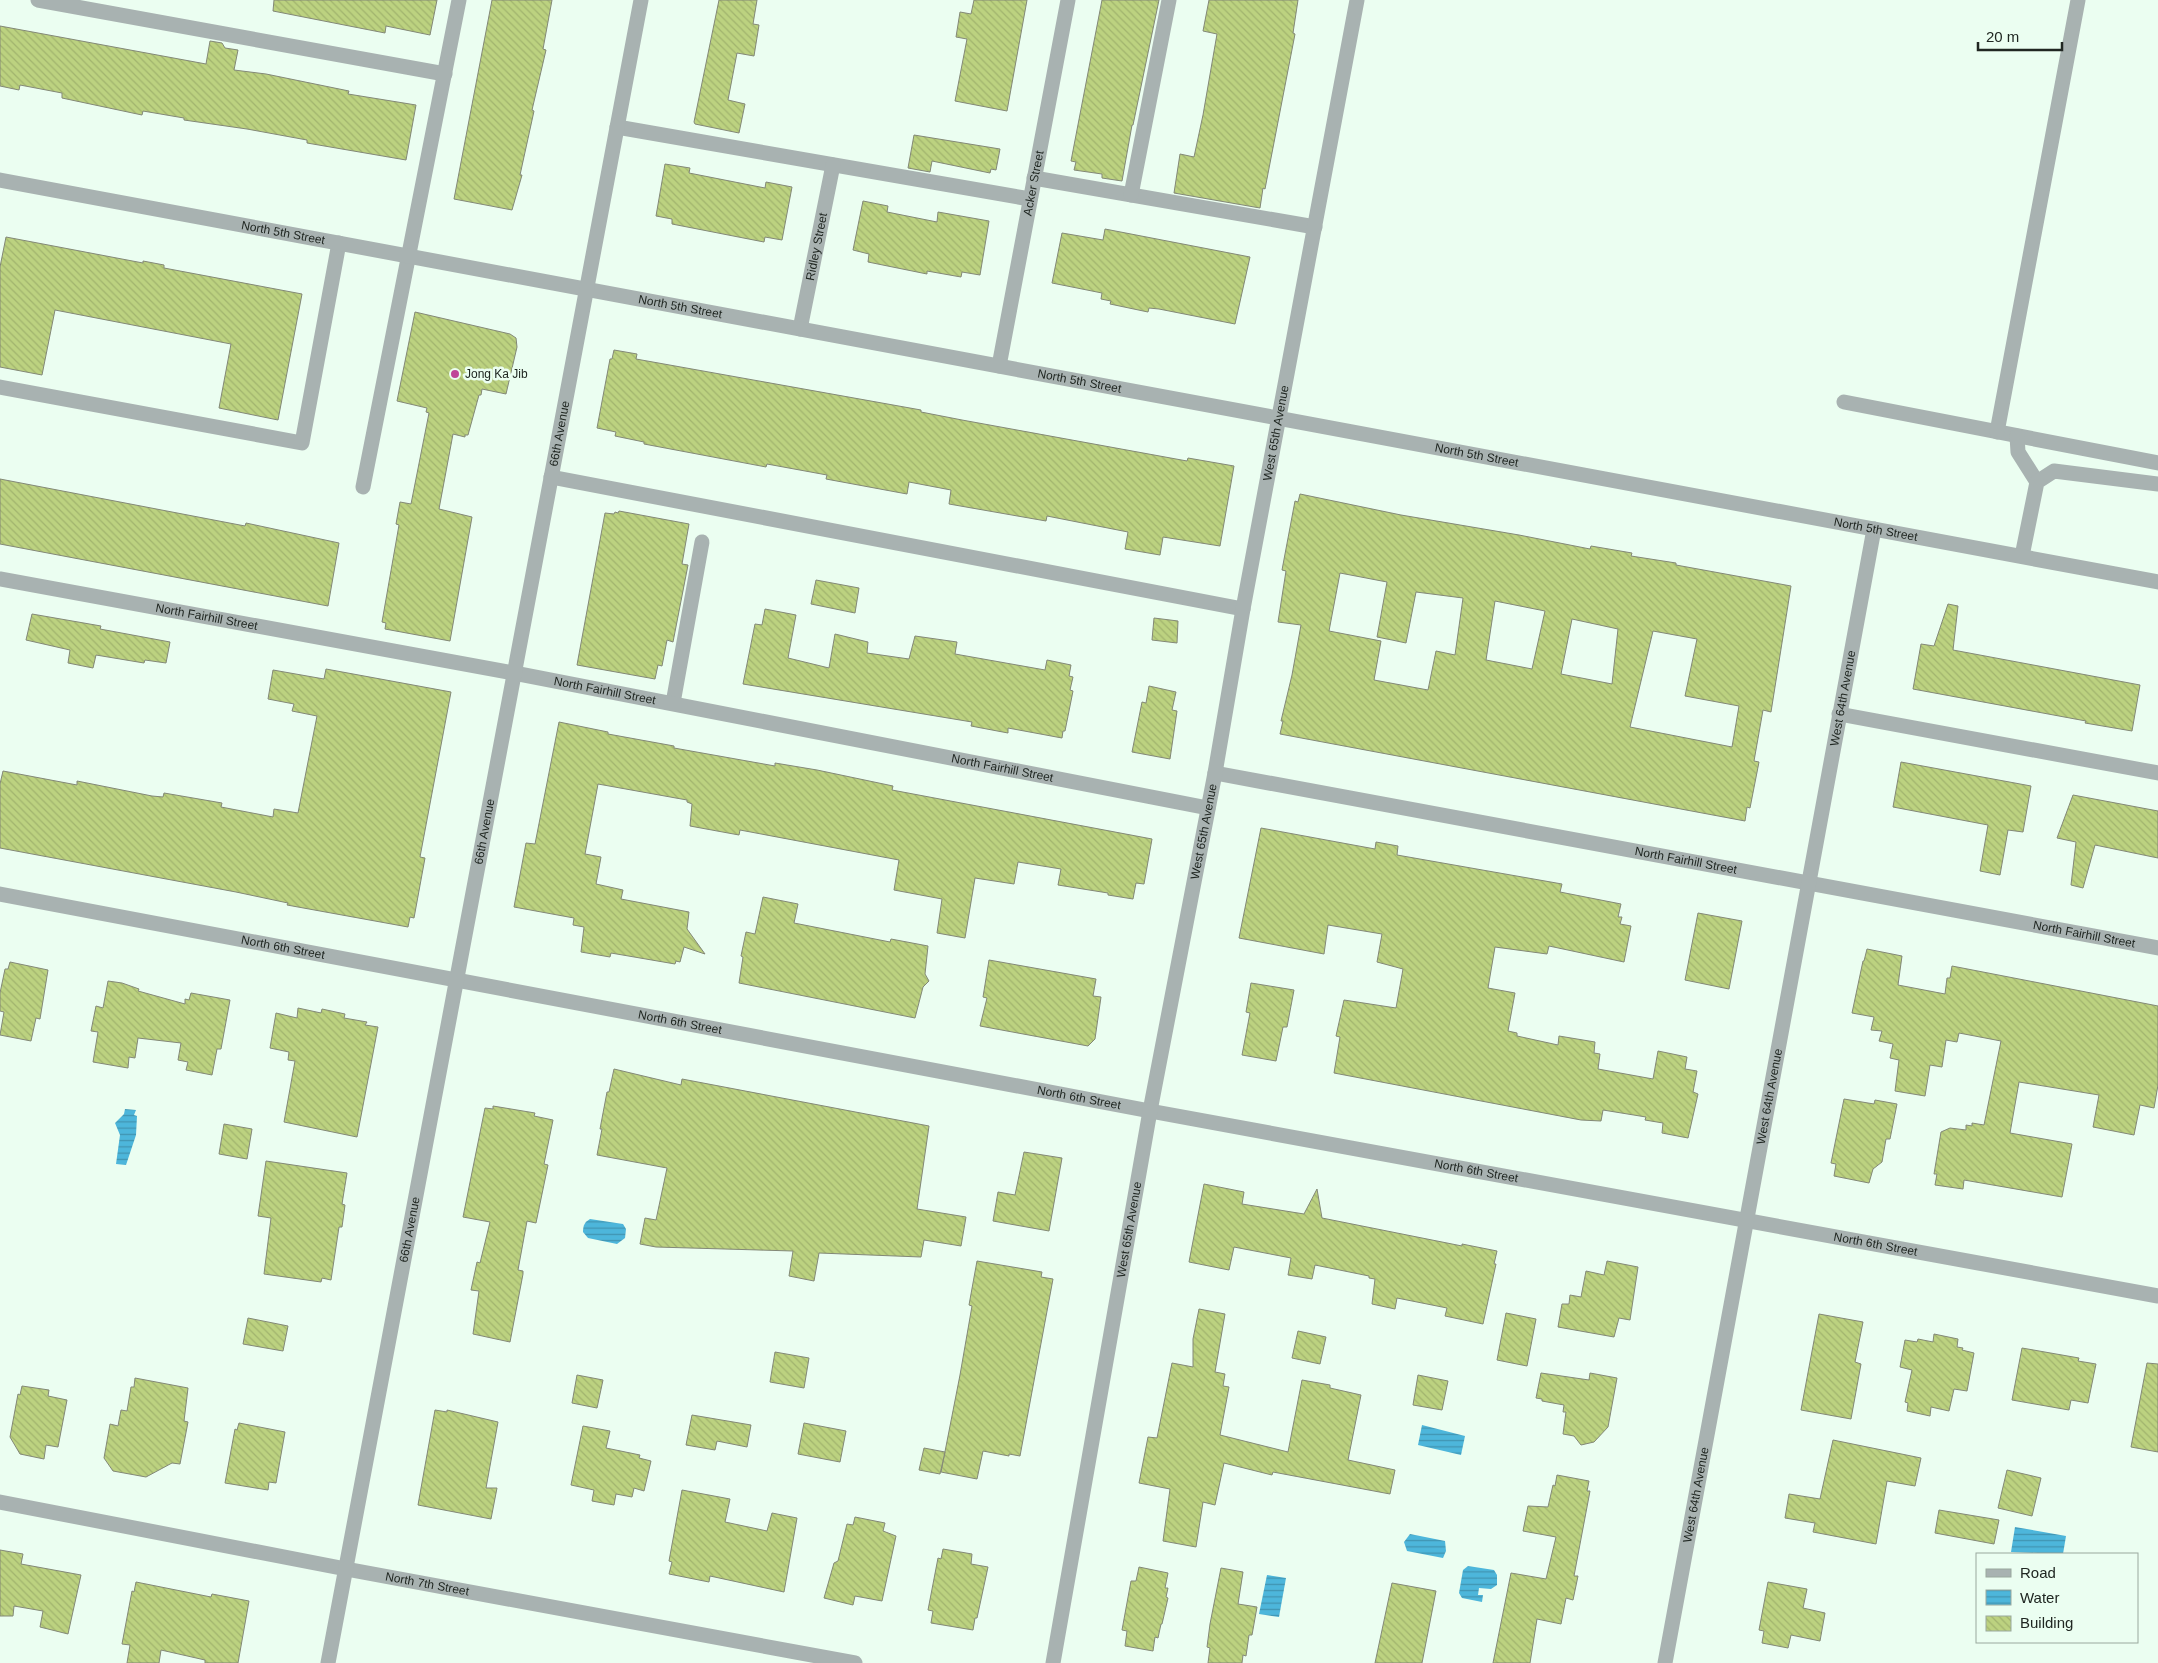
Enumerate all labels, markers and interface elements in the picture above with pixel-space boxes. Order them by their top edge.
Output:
scale bar [1978,20,2062,52]
text: 20 m [1986,28,2019,45]
street label: Acker Street [1020,149,1047,217]
street label: Ridley Street [803,211,830,282]
street label: North 5th Street [240,218,327,248]
street label: North 5th Street [637,292,724,322]
street label: North 5th Street [1036,366,1123,396]
place label: Jong Ka Jib [465,367,528,381]
marker: Jong Ka Jib [449,368,461,380]
street label: West 65th Avenue [1260,384,1292,482]
street label: 66th Avenue [546,399,572,468]
street label: North 5th Street [1434,440,1520,470]
street label: North 5th Street [1833,515,1919,544]
street label: North Fairhill Street [154,601,259,633]
street label: West 64th Avenue [1827,649,1859,747]
street label: North Fairhill Street [553,674,658,708]
street label: North Fairhill Street [950,751,1055,785]
street label: West 65th Avenue [1188,782,1220,881]
street label: 66th Avenue [471,797,498,866]
street label: North Fairhill Street [1634,844,1739,877]
street label: North Fairhill Street [2032,918,2137,951]
street label: North 6th Street [240,933,327,962]
street label: North 6th Street [637,1008,724,1037]
street label: West 64th Avenue [1754,1047,1785,1146]
street label: North 6th Street [1036,1083,1123,1112]
street label: North 6th Street [1433,1156,1520,1186]
street label: West 65th Avenue [1114,1180,1145,1279]
street label: 66th Avenue [397,1195,423,1264]
street label: North 6th Street [1833,1230,1919,1259]
street label: West 64th Avenue [1680,1446,1712,1544]
legend [1976,1553,2138,1643]
text: Road [2020,1564,2056,1581]
street label: North 7th Street [384,1569,471,1599]
text: Water [2020,1589,2059,1606]
text: Building [2020,1614,2073,1631]

